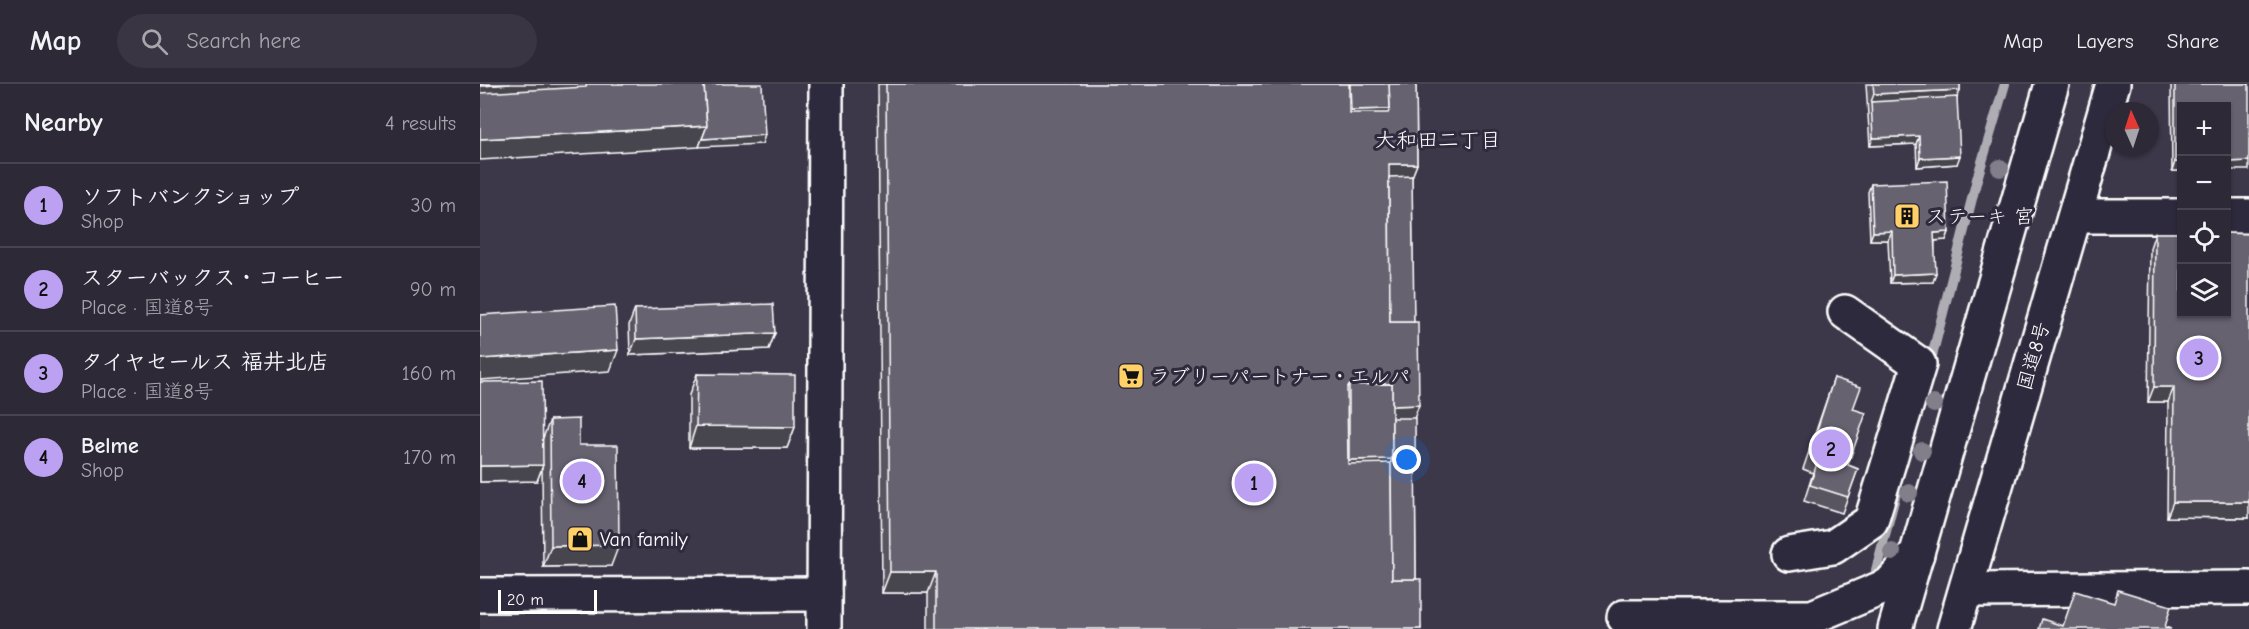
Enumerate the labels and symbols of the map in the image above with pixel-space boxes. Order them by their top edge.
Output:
north arrow [2105,102,2159,156]
district label: 大和田二丁目 [1375,128,1501,152]
building icon: ステーキ 宮 [1892,201,1922,231]
place label: ステーキ 宮 [1926,205,2034,228]
street label: 国道8号 [2013,319,2054,393]
pin: 3 [2180,336,2218,380]
supermarket icon: ラブリーパートナー・エルパ [1116,361,1146,391]
place label: ラブリーパートナー・エルパ [1150,365,1410,388]
pin: 2 [1812,426,1850,472]
your location [1392,445,1421,474]
pin: 4 [562,458,602,504]
pin: 1 [1234,460,1274,506]
shop icon: Van family [565,524,595,554]
place label: Van family [600,528,688,551]
scale bar [498,587,597,614]

